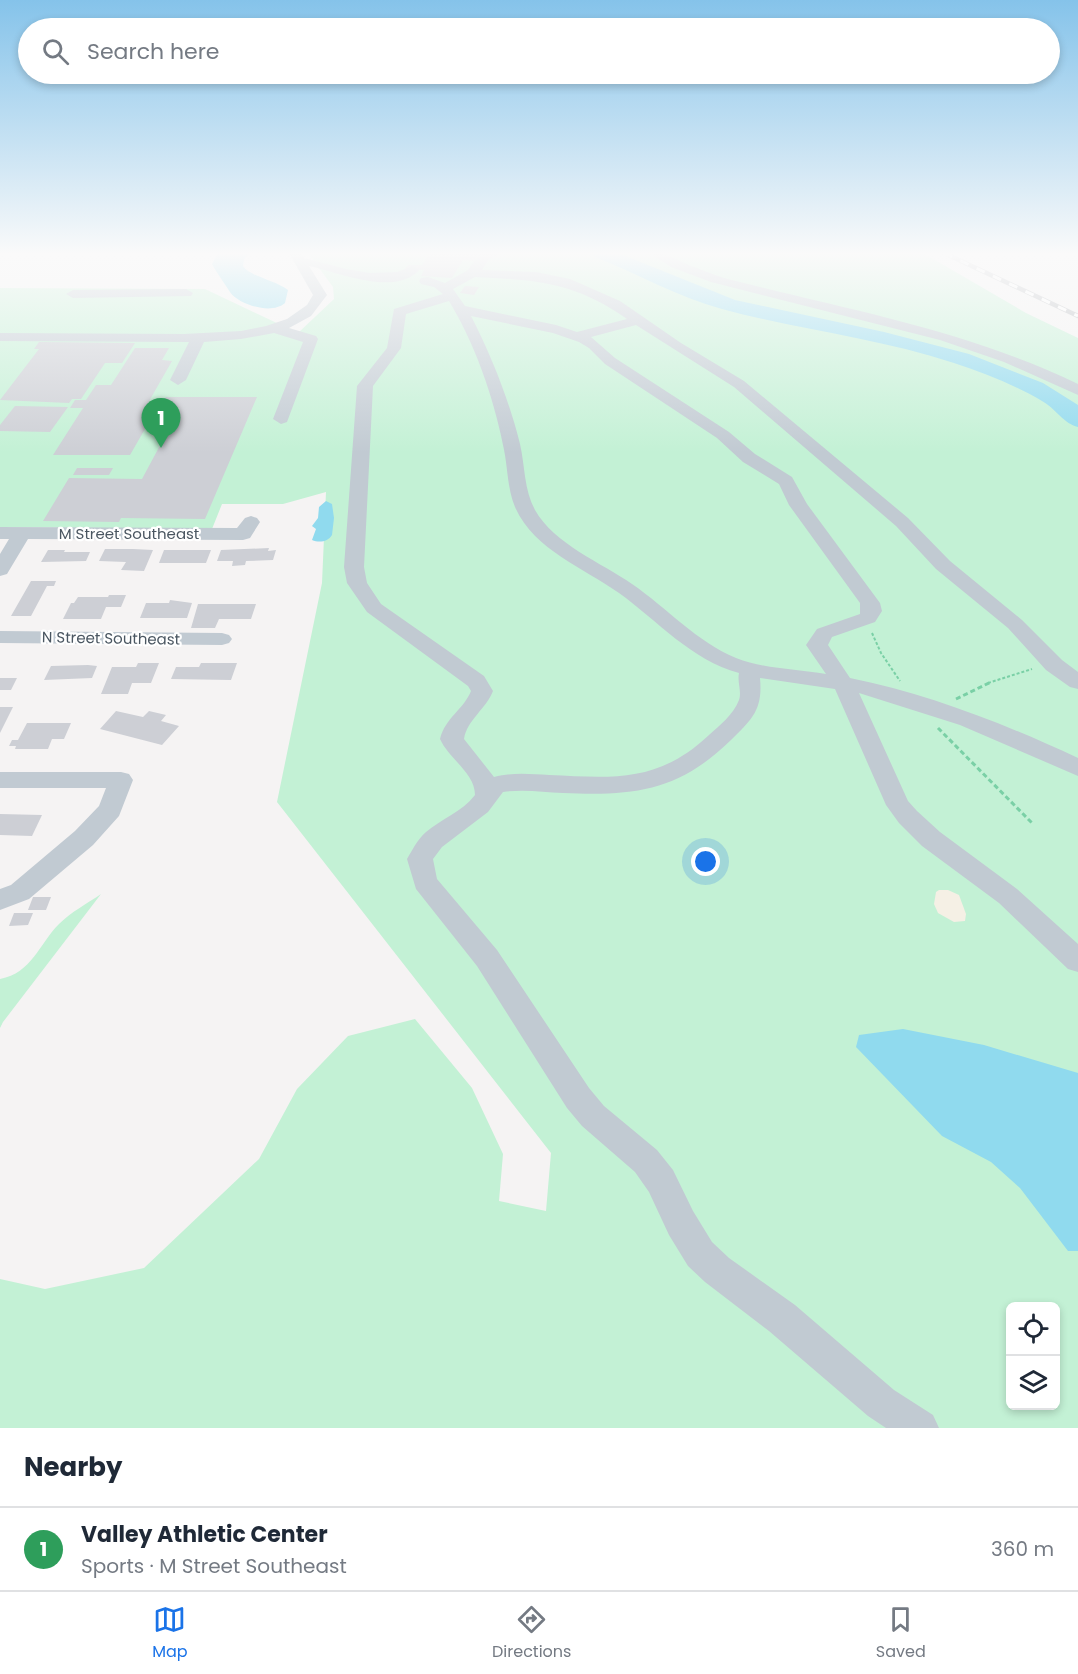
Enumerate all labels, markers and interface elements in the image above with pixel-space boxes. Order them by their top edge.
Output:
search box [18,18,1060,84]
icon: search [39,35,72,68]
text: Search here [87,36,220,67]
pin: 1 [142,398,180,448]
street label: M Street Southeast [59,523,199,544]
street label: N Street Southeast [42,626,180,650]
your location [691,847,720,876]
map controls [1006,1302,1060,1410]
button: locate [1006,1302,1060,1356]
button: layers [1006,1356,1060,1410]
text: Nearby [24,1449,122,1485]
text: Valley Athletic Center [81,1519,328,1550]
text: 1 [40,1535,47,1563]
text: 360 m [991,1535,1054,1563]
text: Sports · M Street Southeast [81,1552,347,1580]
tab: Map [152,1603,188,1664]
tab: Directions [492,1603,571,1664]
tab: Saved [876,1603,926,1664]

